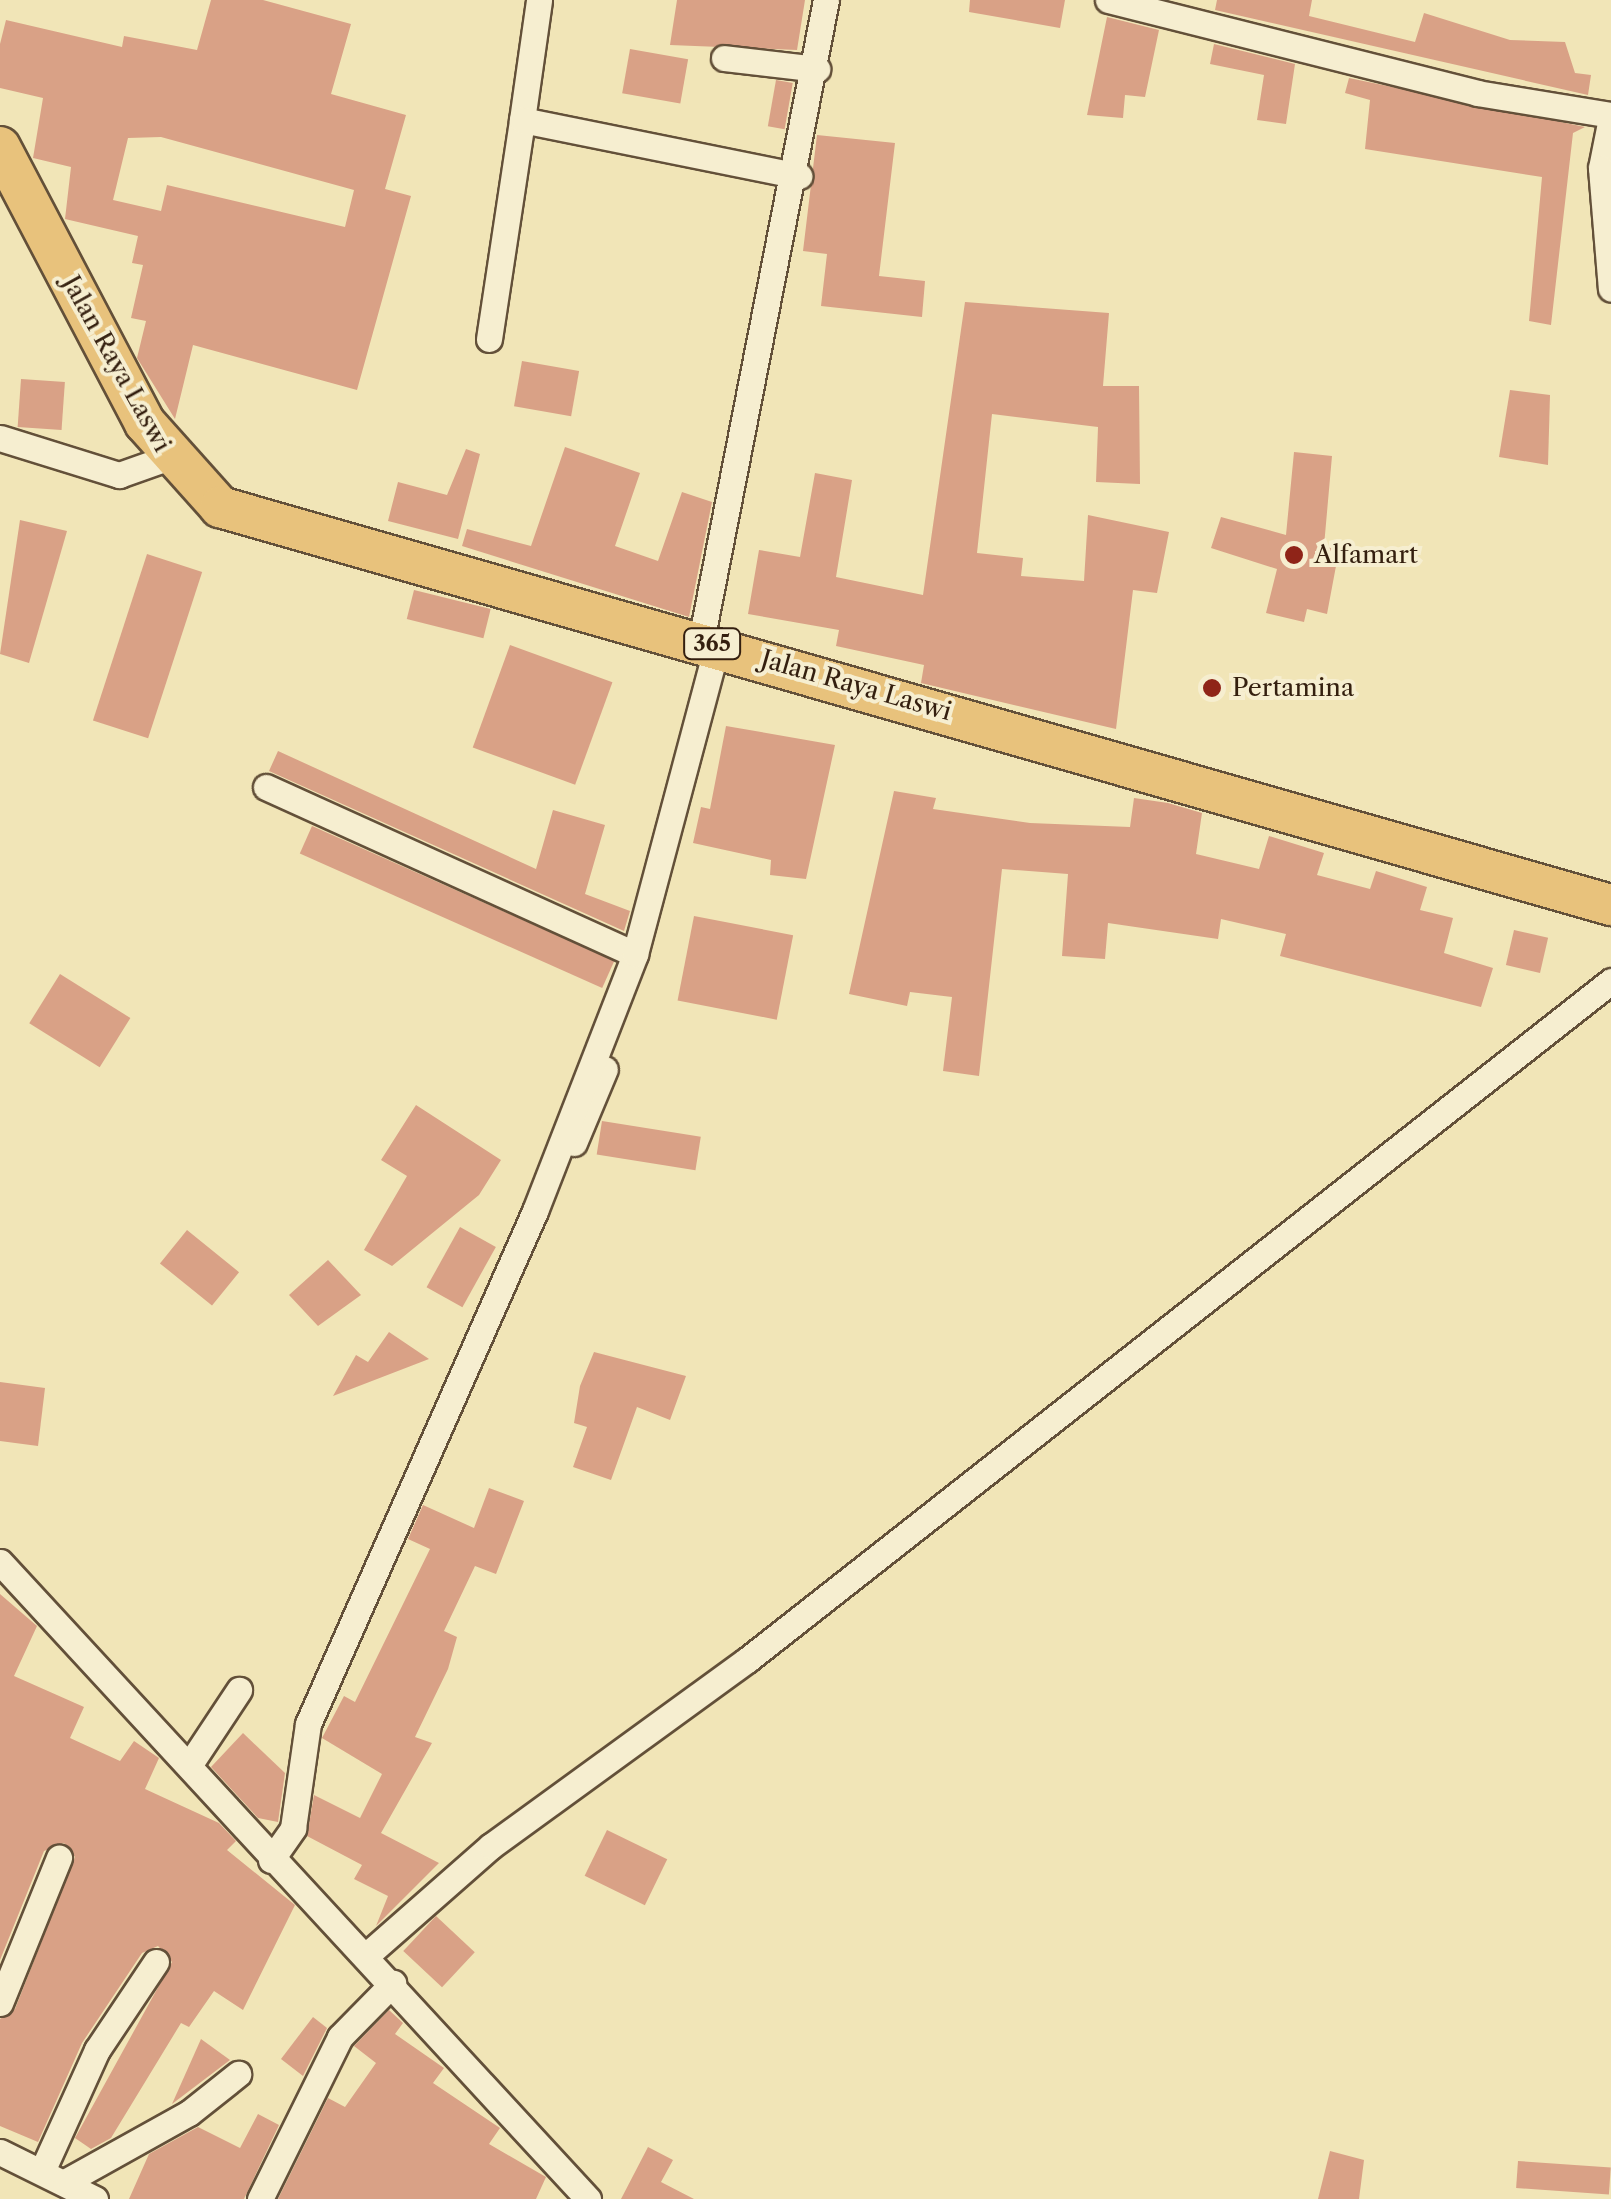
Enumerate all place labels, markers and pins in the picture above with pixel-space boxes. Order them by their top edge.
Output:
place label: Alfamart [1314,540,1418,570]
marker: Alfamart [1283,544,1305,566]
place label: Pertamina [1232,673,1354,703]
marker: Pertamina [1201,677,1223,699]

